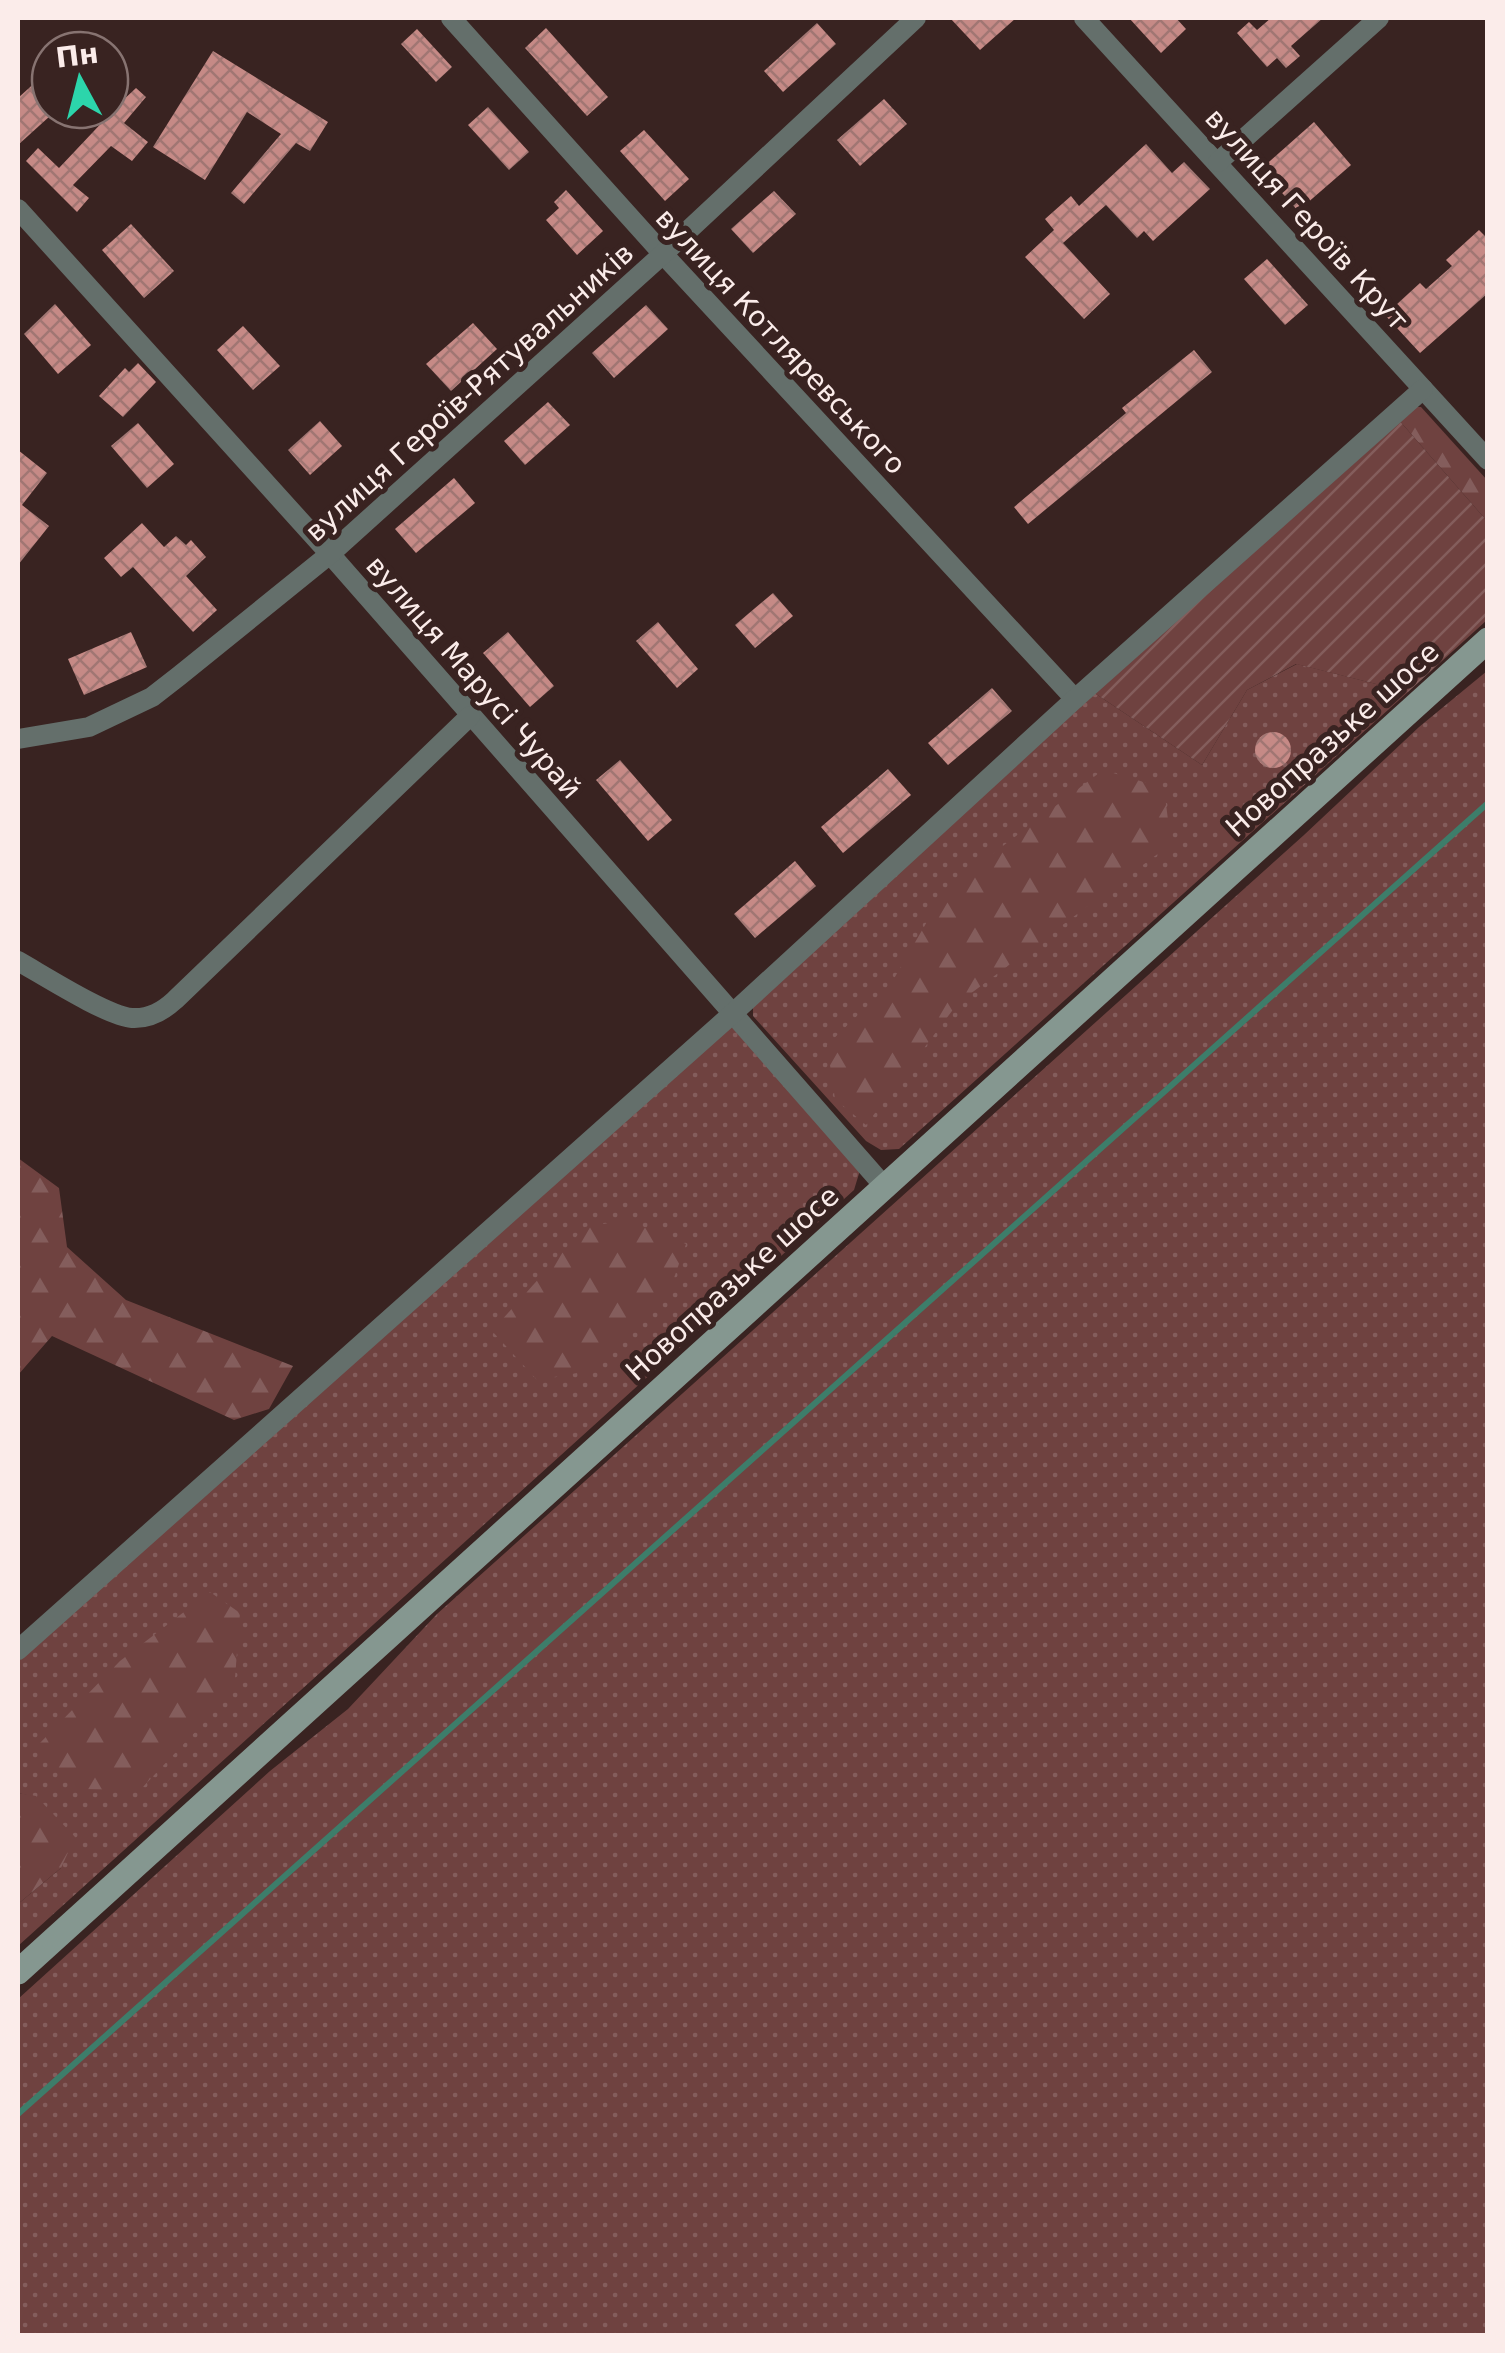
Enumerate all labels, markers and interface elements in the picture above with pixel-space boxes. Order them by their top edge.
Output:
north arrow [30,30,130,130]
text: Пн [54,37,100,75]
street label: вулиця Героїв Крут [1198,102,1415,337]
street label: вулиця Котляревського [649,202,912,481]
street label: вулиця Героїв-Рятувальників [299,236,640,548]
street label: вулиця Марусі Чурай [359,549,588,805]
street label: Новопразьке шосе [1219,635,1446,844]
street label: Новопразьке шосе [619,1179,846,1388]

